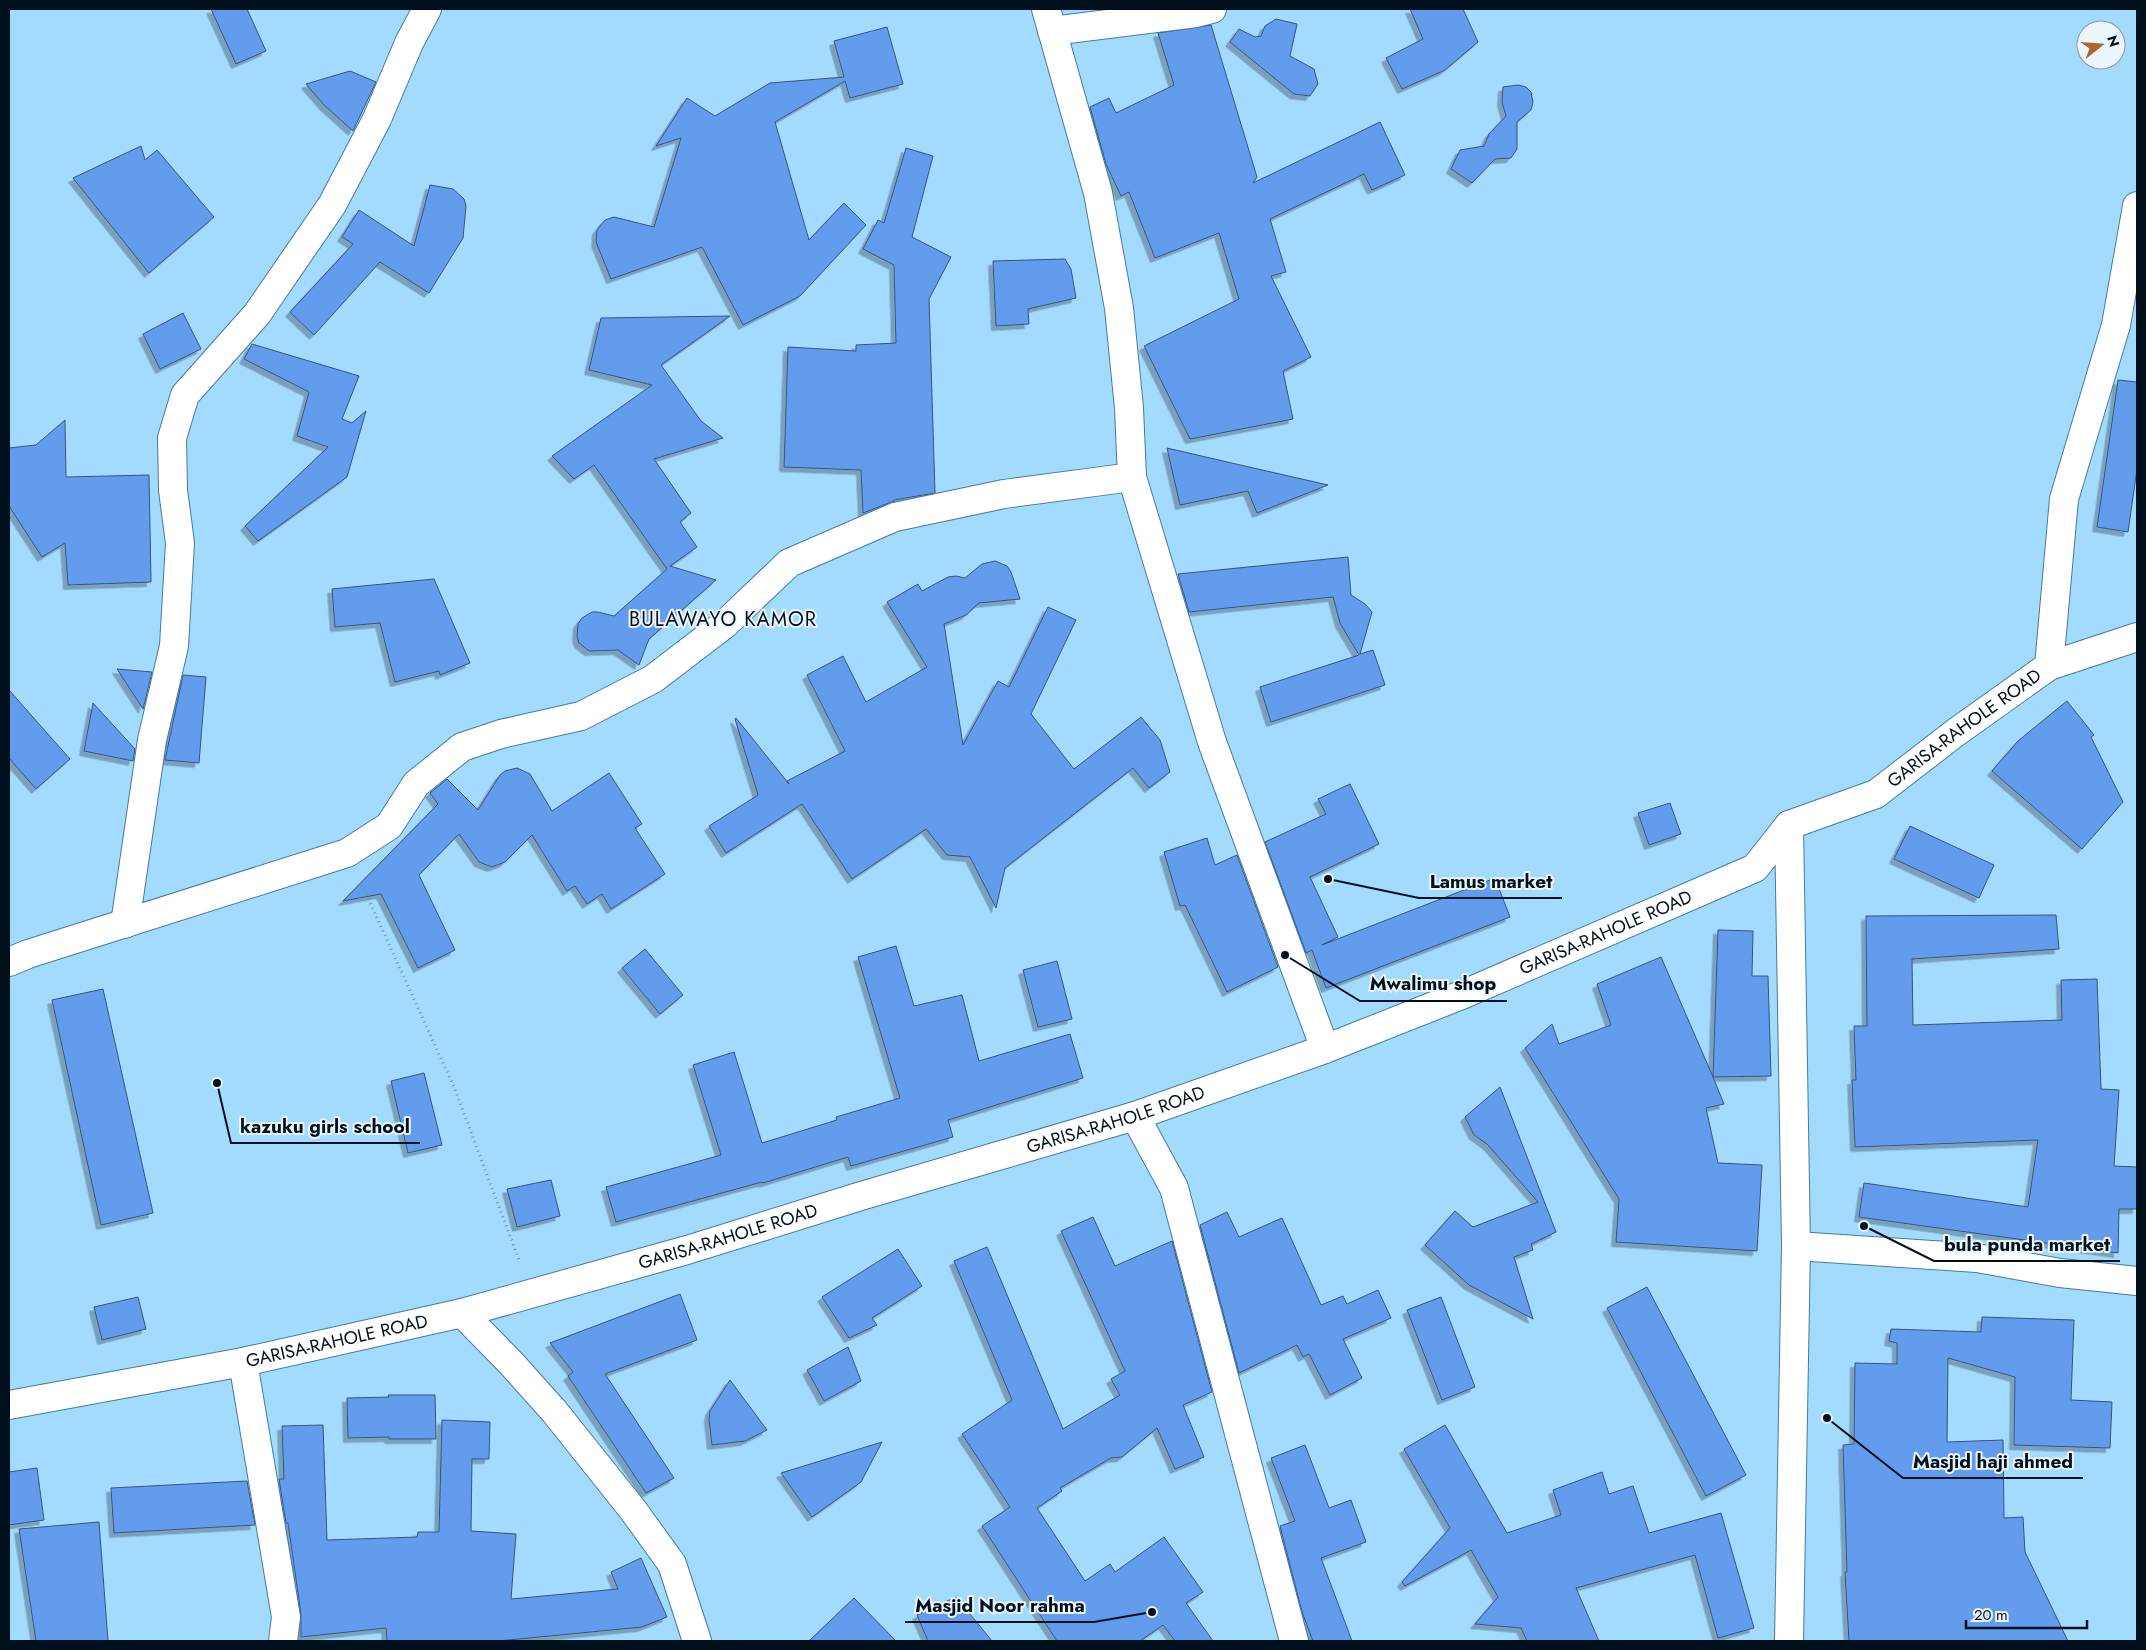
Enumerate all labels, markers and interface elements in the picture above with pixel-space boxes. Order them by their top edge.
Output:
north arrow [2076,20,2126,70]
text: N [2102,33,2125,49]
district label: BULAWAYO KAMOR [629,605,817,634]
street label: GARISA-RAHOLE ROAD [1882,662,2047,794]
callout: Lamus market [1419,864,1562,898]
text: Lamus market [1430,868,1552,895]
street label: GARISA-RAHOLE ROAD [1515,884,1696,981]
callout: Mwalimu shop [1360,967,1507,1001]
text: Mwalimu shop [1370,970,1497,997]
street label: GARISA-RAHOLE ROAD [1023,1079,1208,1160]
callout: kazuku girls school [231,1109,420,1143]
text: kazuku girls school [240,1113,410,1140]
street label: GARISA-RAHOLE ROAD [635,1197,821,1276]
callout: bula punda market [1934,1227,2120,1261]
text: bula punda market [1944,1231,2110,1258]
street label: GARISA-RAHOLE ROAD [243,1308,430,1374]
callout: Masjid haji ahmed [1903,1444,2083,1478]
text: Masjid haji ahmed [1913,1448,2073,1475]
callout: Masjid Noor rahma [905,1588,1094,1622]
text: Masjid Noor rahma [915,1592,1085,1619]
scale bar [1966,1598,2087,1630]
text: 20 m [1974,1604,2008,1626]

